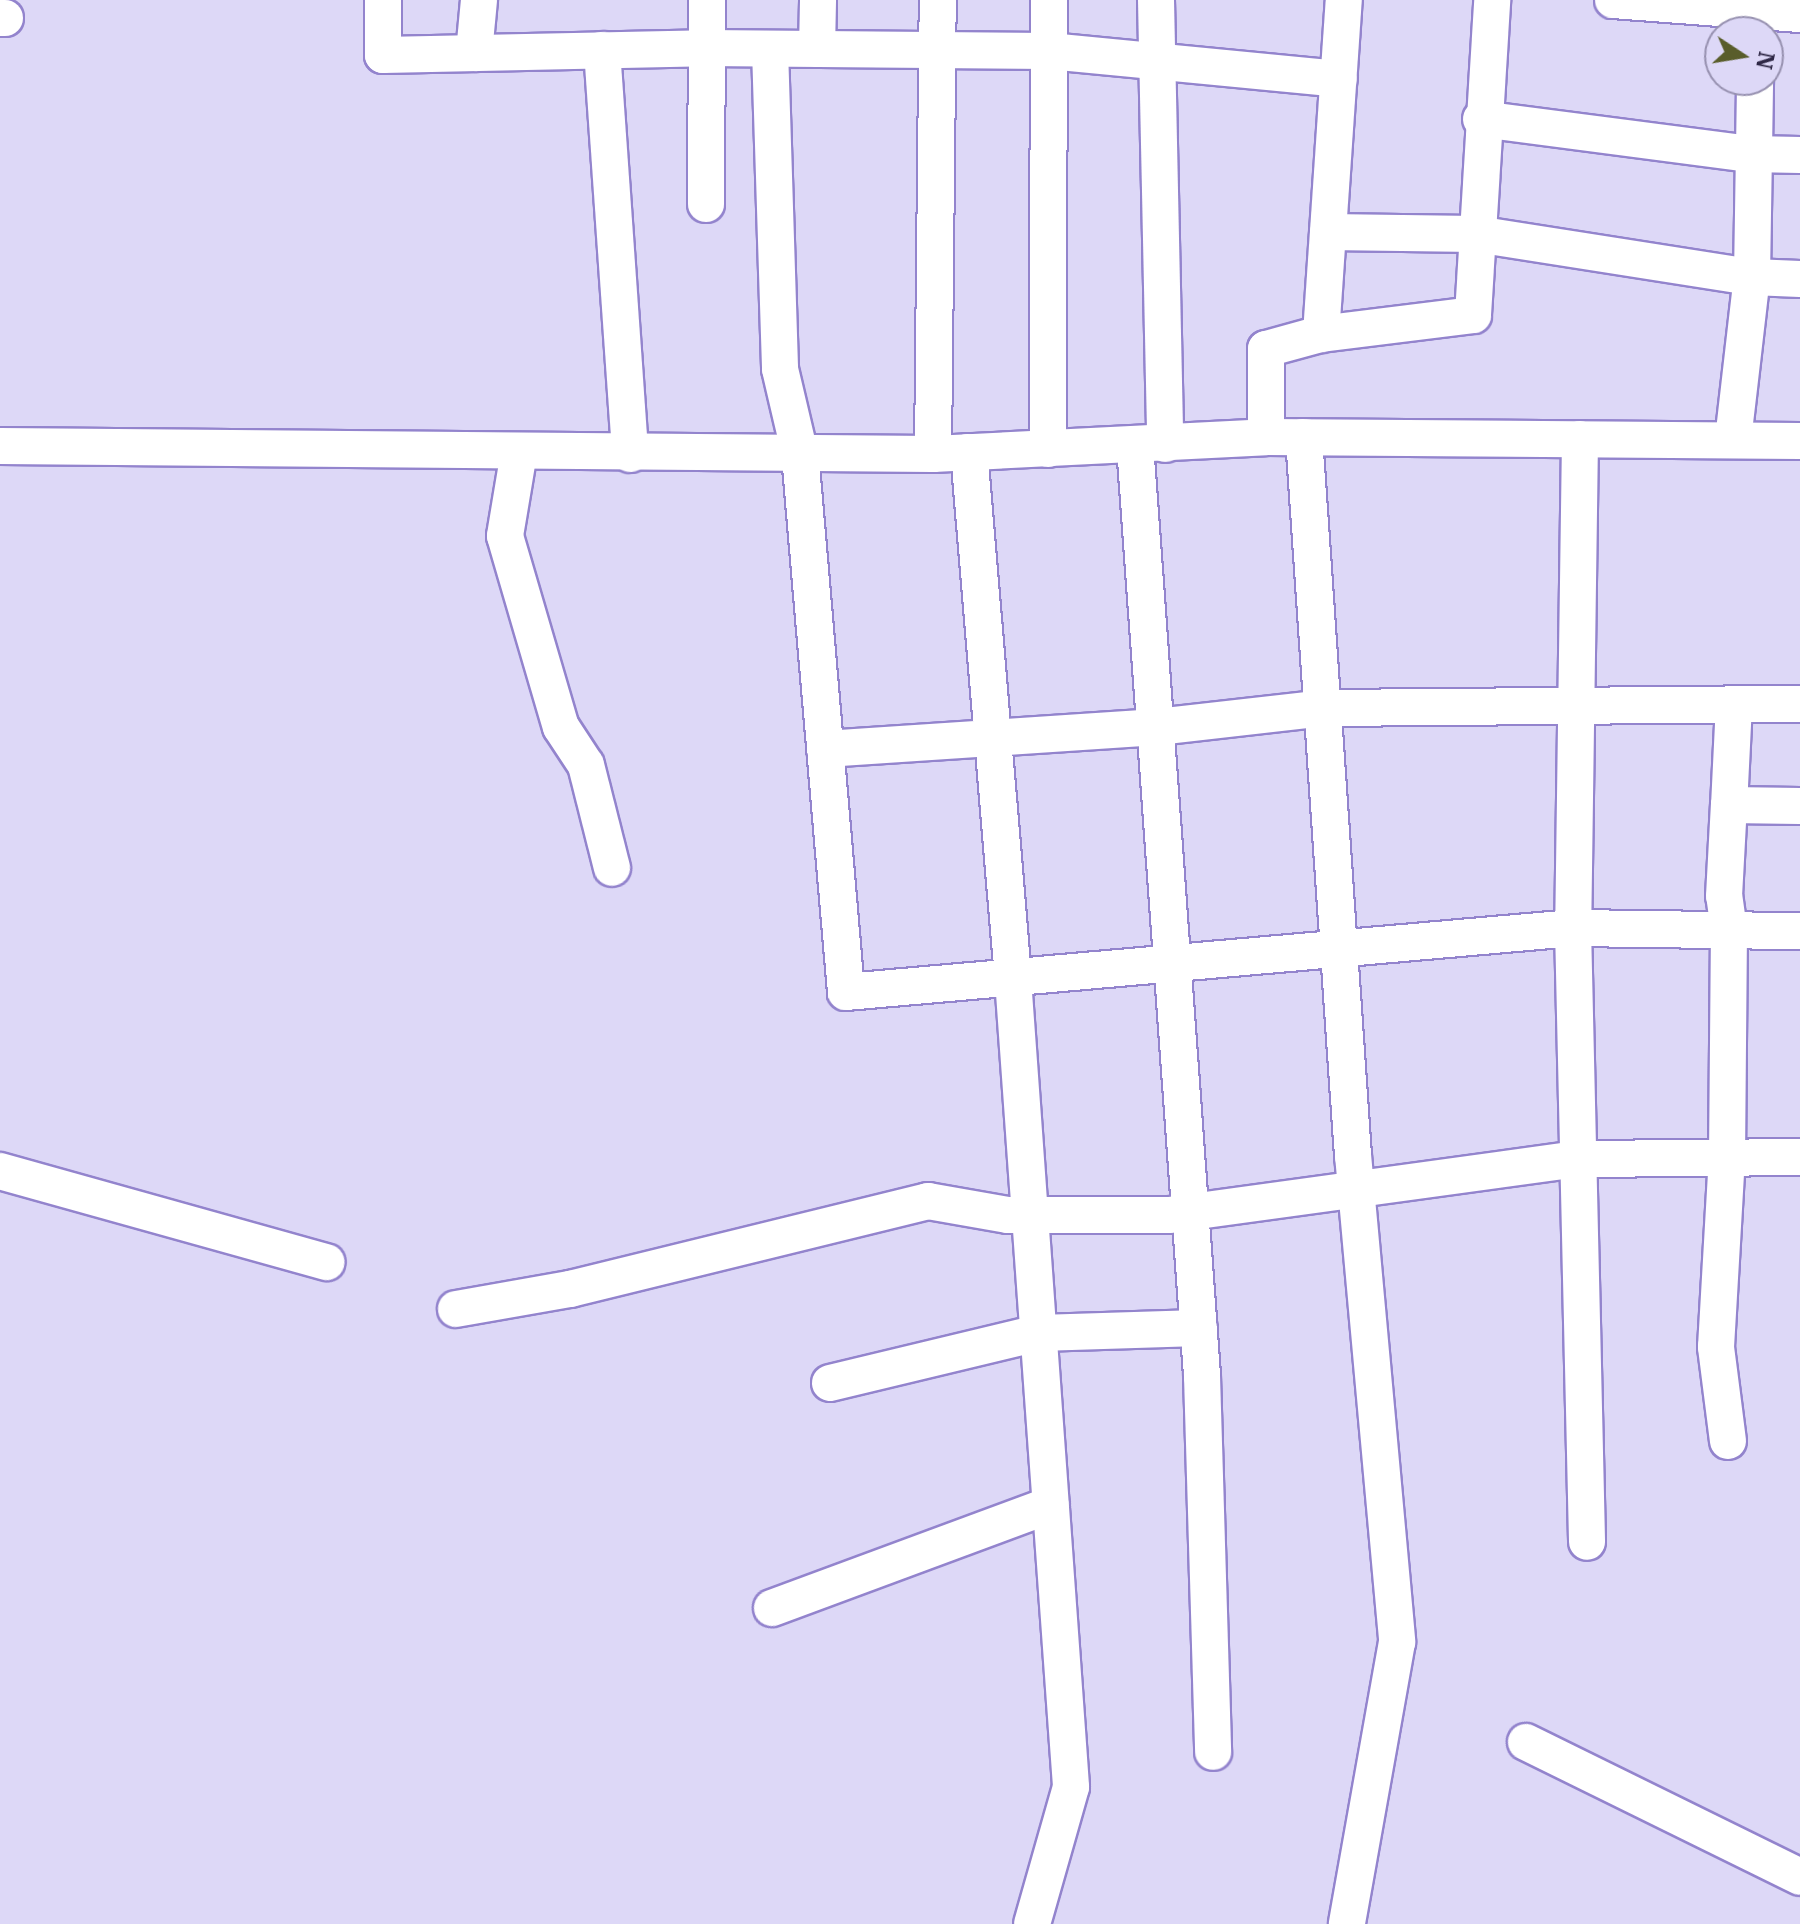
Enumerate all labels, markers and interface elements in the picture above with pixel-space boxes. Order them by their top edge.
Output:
north arrow [1704,16,1784,96]
text: N [1750,49,1782,72]

